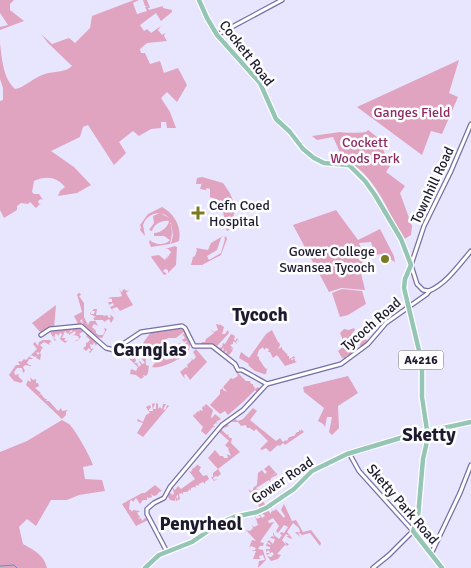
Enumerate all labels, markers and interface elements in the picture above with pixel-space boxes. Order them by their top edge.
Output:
street label: Cockett Road [216,17,278,90]
park label: Ganges Field [374,104,450,121]
park label: Cockett Woods Park [330,134,400,167]
street label: Townhill Road [407,144,458,226]
place label: Cefn Coed Hospital [209,197,270,230]
marker: Cefn Coed Hospital [191,206,205,220]
place label: Gower College Swansea Tycoch [279,243,375,276]
marker: Gower College Swansea Tycoch [379,253,391,265]
street label: Tycoch Road [338,294,405,355]
district label: Tycoch [232,303,288,327]
district label: Carnglas [113,338,187,362]
road number: A4216 [398,350,444,370]
district label: Sketty [402,423,456,447]
street label: Gower Road [248,453,317,507]
street label: Sketty Park Road [363,461,442,548]
district label: Penyrheol [160,512,243,536]

